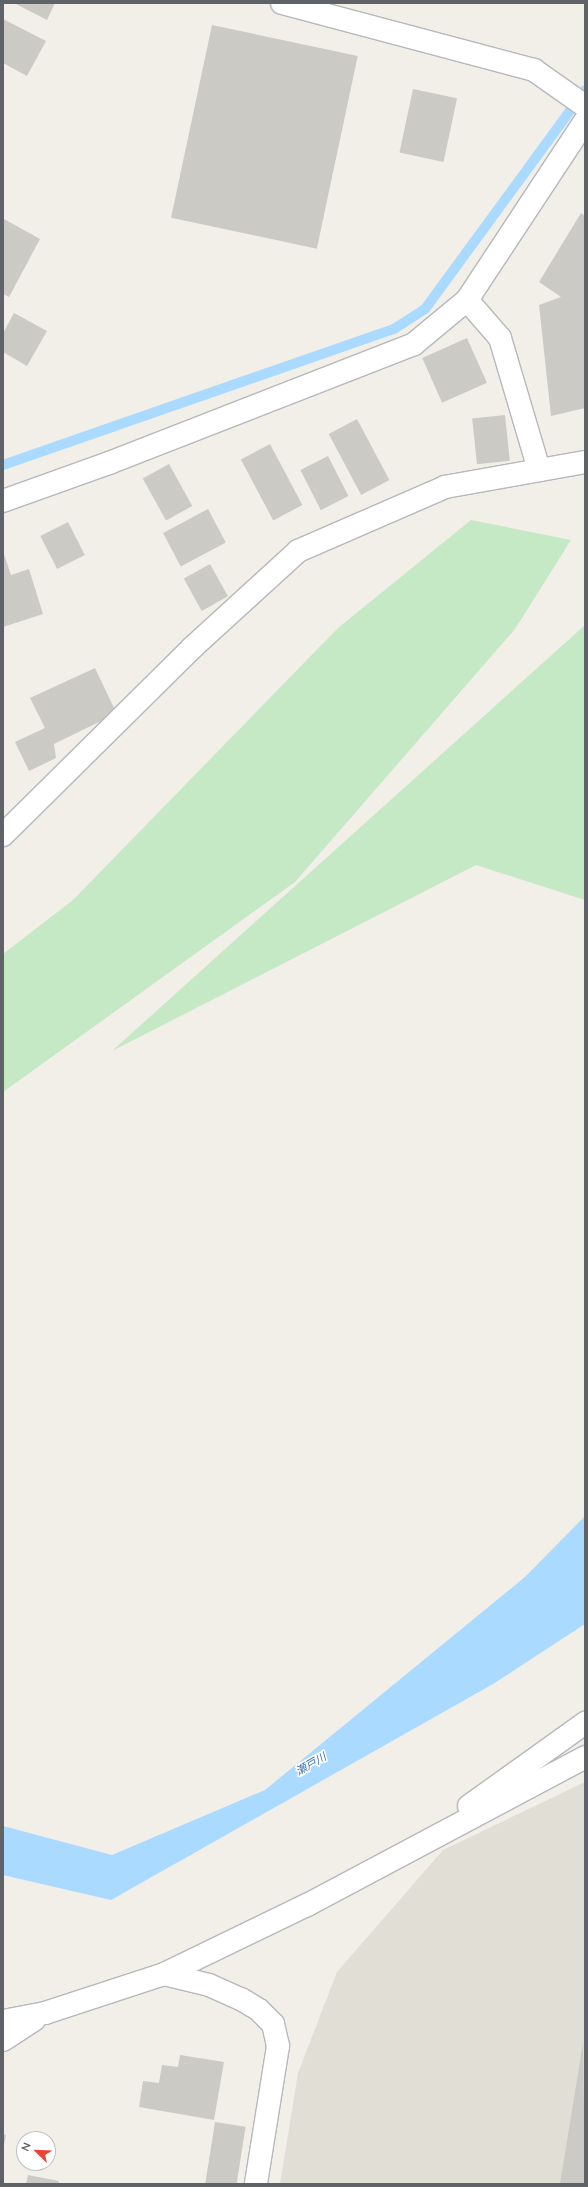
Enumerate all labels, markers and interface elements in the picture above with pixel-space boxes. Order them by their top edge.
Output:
water label: 瀬戸川 [293,1750,329,1778]
north arrow [16,2131,56,2171]
text: N [18,2140,34,2153]

